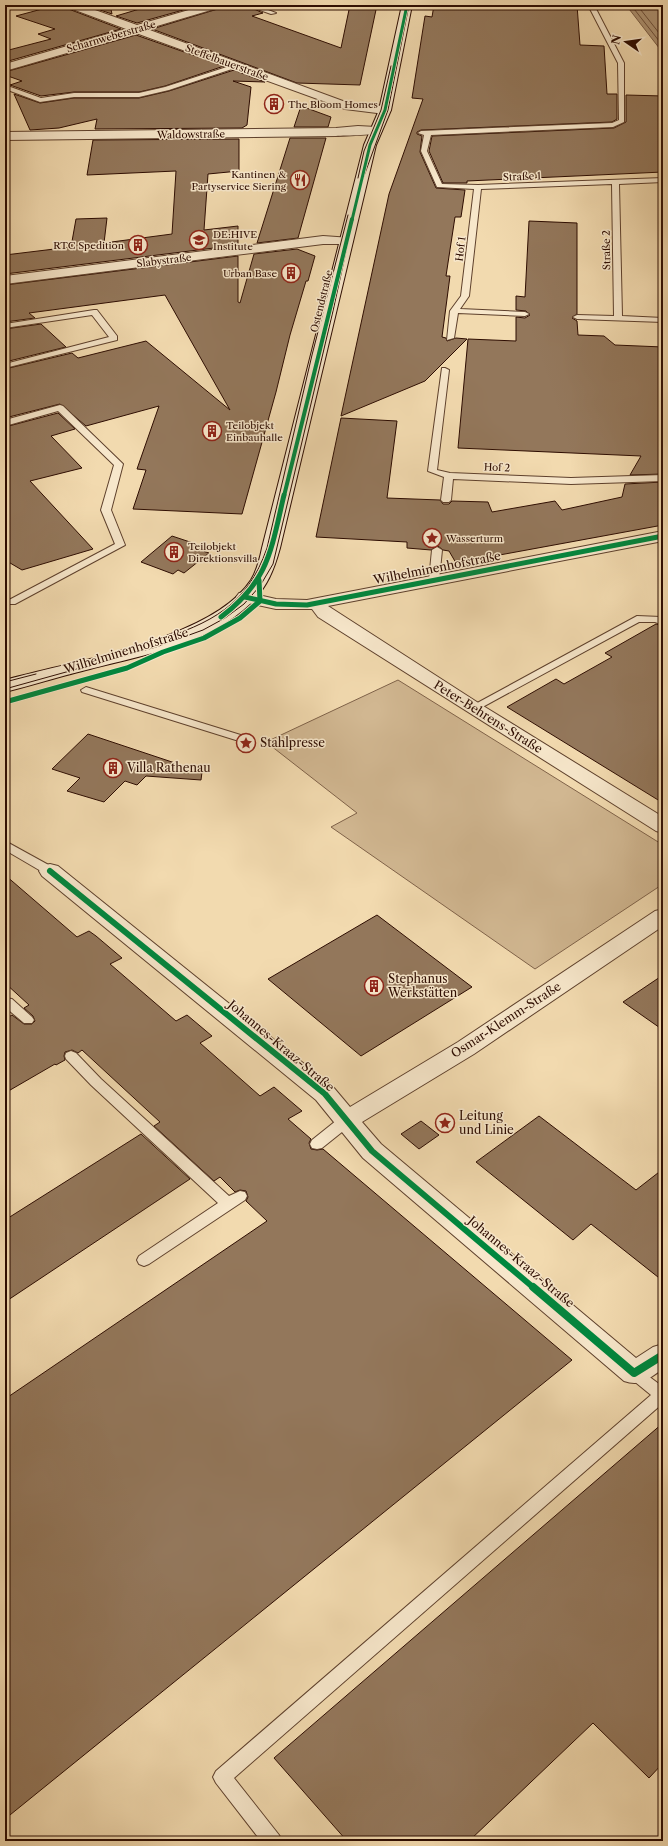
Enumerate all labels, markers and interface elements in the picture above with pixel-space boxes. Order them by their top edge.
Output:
street label: Scharnweberstraße [65,17,158,55]
north arrow [606,22,646,62]
text: N [608,33,624,46]
street label: Steffelbauerstraße [183,41,271,84]
building icon: The Bloom Homes [263,93,285,115]
place label: The Bloom Homes [288,98,378,111]
street label: Waldowstraße [156,127,226,142]
place label: Kantinen & Partyservice Siering [192,168,287,193]
restaurant icon: Kantinen & Partyservice Siering [289,169,311,191]
street label: Straße 1 [503,169,542,184]
place label: DE:HIVE Institute [213,228,257,253]
school or university icon: DE:HIVE Institute [188,229,210,251]
street label: Straße 2 [600,230,613,270]
building icon: RTC Spedition [127,234,149,256]
street label: Hof 1 [453,235,469,262]
place label: RTC Spedition [53,239,125,252]
street label: Slabystraße [136,251,193,270]
building icon: Urban Base [280,262,302,284]
place label: Urban Base [223,267,277,280]
street label: Ostendstraße [307,268,336,334]
place label: Teilobjekt Einbauhalle [226,419,283,444]
building icon: Teilobjekt Einbauhalle [201,420,223,442]
street label: Hof 2 [484,461,511,474]
place icon: Wasserturm [421,527,443,549]
place label: Wasserturm [445,532,504,545]
place label: Teilobjekt Direktionsvilla [188,540,258,565]
building icon: Teilobjekt Direktionsvilla [163,541,185,563]
street label: Wilhelminenhofstraße [371,548,502,587]
street label: Wilhelminenhofstraße [61,624,190,677]
street label: Peter-Behrens-Straße [431,677,546,756]
place icon: Stahlpresse [235,732,257,754]
place label: Stahlpresse [260,735,325,750]
building icon: Villa Rathenau [102,757,124,779]
place label: Villa Rathenau [126,760,211,775]
place label: Stephanus Werkstätten [387,971,458,1000]
building icon: Stephanus Werkstätten [363,975,385,997]
street label: Osmar-Klemm-Straße [448,978,564,1061]
street label: Johannes-Kraaz-Straße [224,995,338,1095]
place label: Leitung und Linie [459,1108,514,1137]
place icon: Leitung und Linie [434,1112,456,1134]
street label: Johannes-Kraaz-Straße [464,1211,578,1311]

